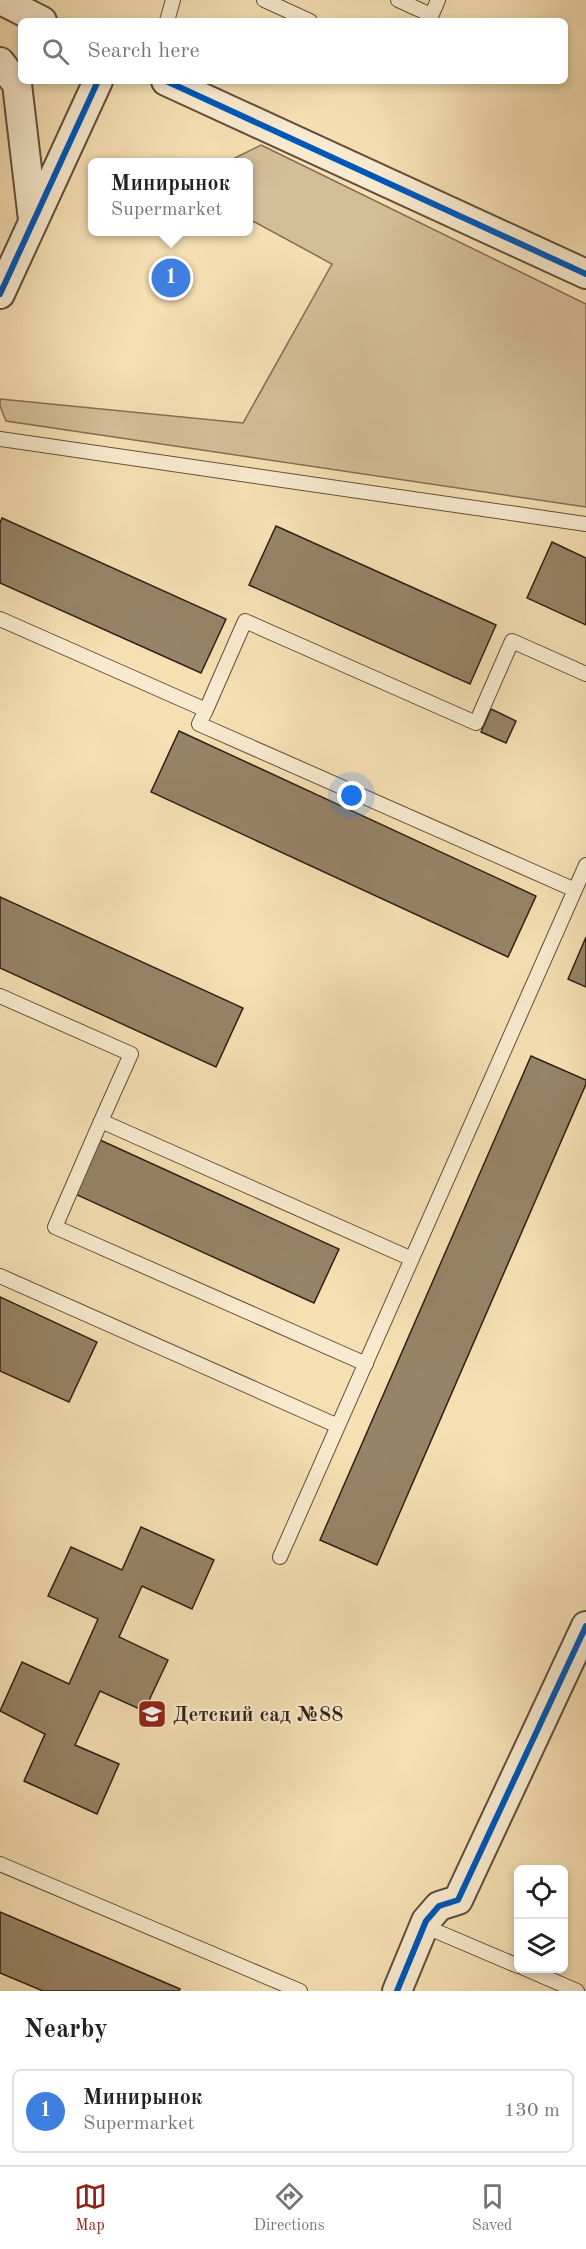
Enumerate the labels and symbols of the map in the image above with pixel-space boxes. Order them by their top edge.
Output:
pin: 1 [152,256,190,300]
your location [337,781,366,810]
school or university icon: Детский сад №88 [136,1698,168,1730]
place label: Детский сад №88 [173,1705,343,1726]

